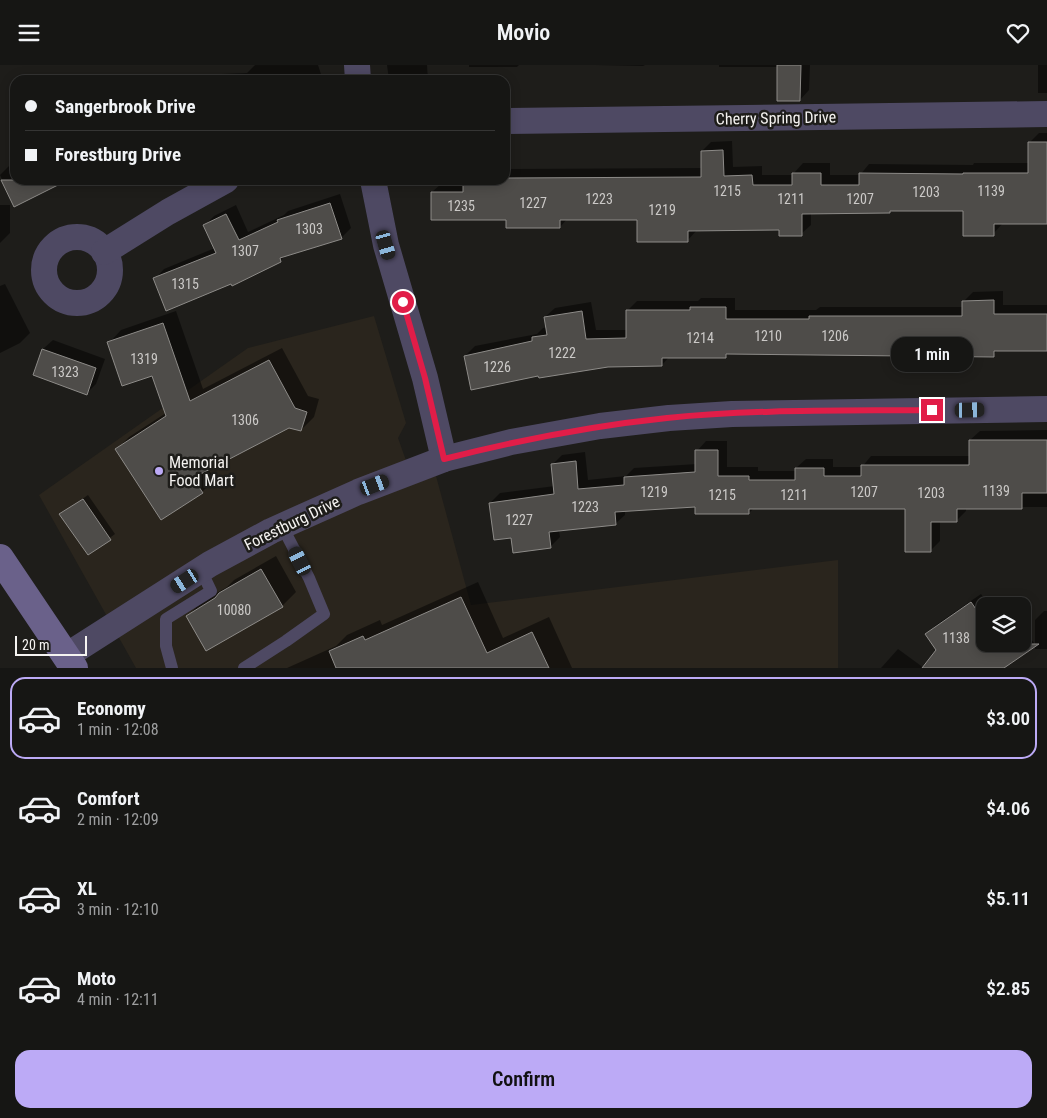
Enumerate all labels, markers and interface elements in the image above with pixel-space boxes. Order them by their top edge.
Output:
icon: menu [15,19,43,47]
icon: heart [1004,19,1032,47]
text: Movio [497,20,550,45]
text: Sangerbrook Drive [55,95,196,118]
street label: Cherry Spring Drive [716,107,836,129]
text: Forestburg Drive [55,143,181,166]
house number: 1215 [713,183,741,199]
house number: 1139 [977,183,1005,199]
house number: 1203 [912,184,940,200]
house number: 1223 [585,191,613,207]
house number: 1211 [777,191,805,207]
house number: 1207 [846,191,874,207]
house number: 1227 [519,195,547,211]
house number: 1235 [447,198,475,214]
house number: 1219 [648,202,676,218]
house number: 1303 [295,221,323,237]
car [374,229,397,261]
house number: 1307 [231,243,259,259]
house number: 1315 [171,276,199,292]
route start [392,291,414,313]
house number: 1210 [754,328,782,344]
house number: 1206 [821,328,849,344]
house number: 1214 [686,330,714,346]
callout: 1 min [891,337,973,373]
house number: 1222 [548,345,576,361]
text: 1 min [914,345,950,364]
house number: 1319 [130,351,158,367]
house number: 1226 [483,359,511,375]
house number: 1323 [51,364,79,380]
route end [921,399,943,421]
car [954,402,985,418]
house number: 1306 [231,412,259,428]
place label: Memorial Food Mart [169,453,234,490]
marker: Memorial Food Mart [153,465,165,477]
car [358,473,391,497]
house number: 1139 [982,483,1010,499]
house number: 1219 [640,484,668,500]
house number: 1207 [850,484,878,500]
house number: 1203 [917,485,945,501]
house number: 1215 [708,487,736,503]
house number: 1211 [780,487,808,503]
street label: Forestburg Drive [241,492,343,554]
house number: 1223 [571,499,599,515]
house number: 1227 [505,512,533,528]
car [286,544,313,578]
car [168,567,201,595]
map controls [976,597,1031,652]
button: layers [976,597,1031,652]
house number: 10080 [217,602,251,618]
house number: 1138 [942,630,970,646]
scale bar [15,633,88,656]
text: 20 m [22,637,50,653]
icon: car [17,696,62,741]
text: Economy [77,697,146,720]
text: $3.00 [986,707,1030,730]
text: 1 min · 12:08 [77,720,159,739]
icon: car [17,786,62,831]
text: Comfort [77,787,140,810]
text: $4.06 [986,797,1030,820]
text: 2 min · 12:09 [77,810,159,829]
icon: car [17,876,62,921]
text: XL [77,877,97,900]
text: $5.11 [986,887,1030,910]
text: 3 min · 12:10 [77,900,159,919]
icon: car [17,966,62,1011]
text: Moto [77,967,116,990]
text: $2.85 [986,977,1030,1000]
text: 4 min · 12:11 [77,990,159,1009]
button: Confirm [15,1050,1032,1108]

